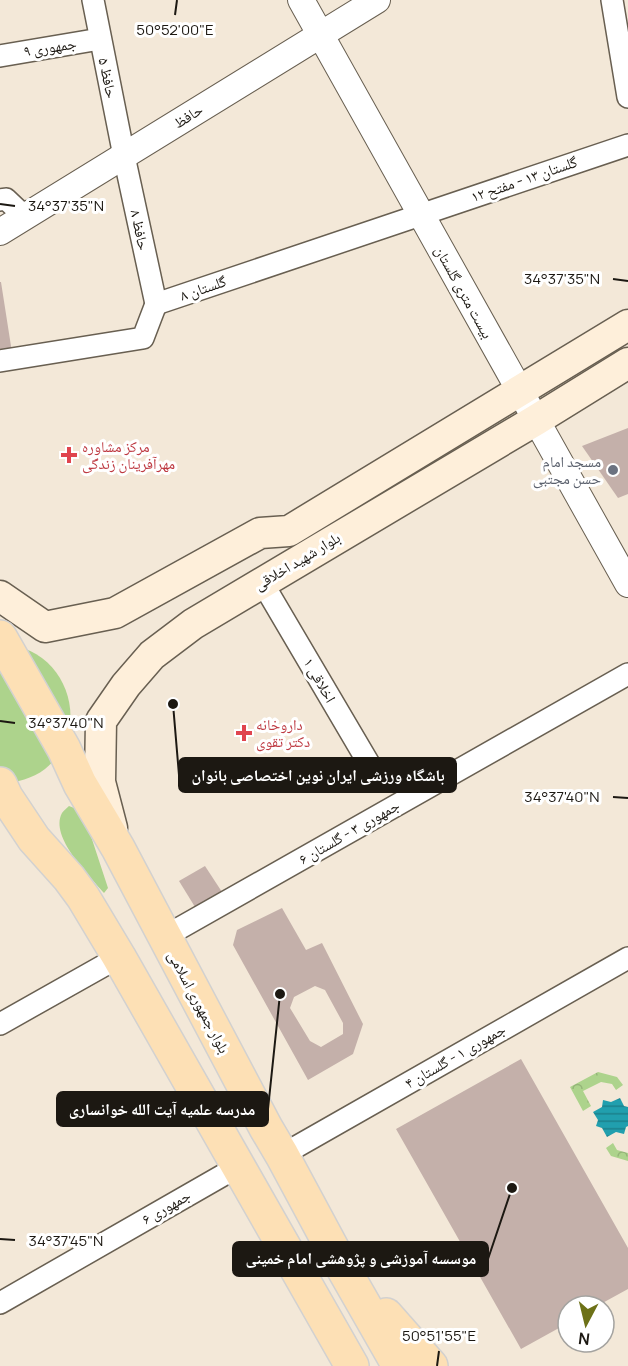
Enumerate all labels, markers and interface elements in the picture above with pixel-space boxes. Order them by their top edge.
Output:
text: 50°52'00"E [136,19,214,40]
street label: جمهوری ۹ [22,32,78,62]
street label: حافظ ۵ [93,56,123,101]
street label: حافظ [169,99,207,133]
street label: گلستان ۱۳ - مفتح ۱۲ [468,151,580,207]
text: 34°37'35"N [28,195,104,216]
street label: حافظ ۸ [125,208,155,253]
street label: بیست متری گلستان [430,242,498,342]
text: 34°37'35"N [524,268,600,289]
street label: گلستان ۸ [177,270,229,306]
place label: مرکز مشاوره مهرآفرینان زندگی [82,436,175,474]
marker: مرکز مشاوره مهرآفرینان زندگی [60,446,78,464]
place label: مسجد امام حسن مجتبی [533,451,601,489]
marker: مسجد امام حسن مجتبی [606,463,620,477]
street label: بلوار شهید اخلاقی [250,527,344,595]
street label: اخلاقی ۱ [299,654,341,706]
text: 34°37'40"N [28,712,104,733]
place label: داروخانه دکتر تقوی [256,714,310,752]
marker: داروخانه دکتر تقوی [237,726,251,740]
callout: باشگاه ورزشی ایران نوین اختصاصی بانوان [179,758,456,792]
text: باشگاه ورزشی ایران نوین اختصاصی بانوان [191,764,445,786]
text: 34°37'40"N [524,786,600,807]
street label: جمهوری ۳ - گلستان ۶ [295,794,404,869]
street label: بلوار جمهوری اسلامی [163,947,235,1057]
street label: جمهوری ۱ - گلستان ۴ [401,1018,510,1093]
callout: مدرسه علمیه آیت الله خوانساری [57,1092,268,1126]
text: مدرسه علمیه آیت الله خوانساری [69,1098,255,1120]
street label: جمهوری ۶ [138,1184,195,1229]
text: 34°37'45"N [29,1230,103,1251]
callout: موسسه آموزشی و پژوهشی امام خمینی [233,1242,488,1276]
text: موسسه آموزشی و پژوهشی امام خمینی [246,1247,476,1270]
north arrow [556,1294,616,1354]
text: 50°51'55"E [402,1325,476,1346]
text: N [577,1327,591,1351]

